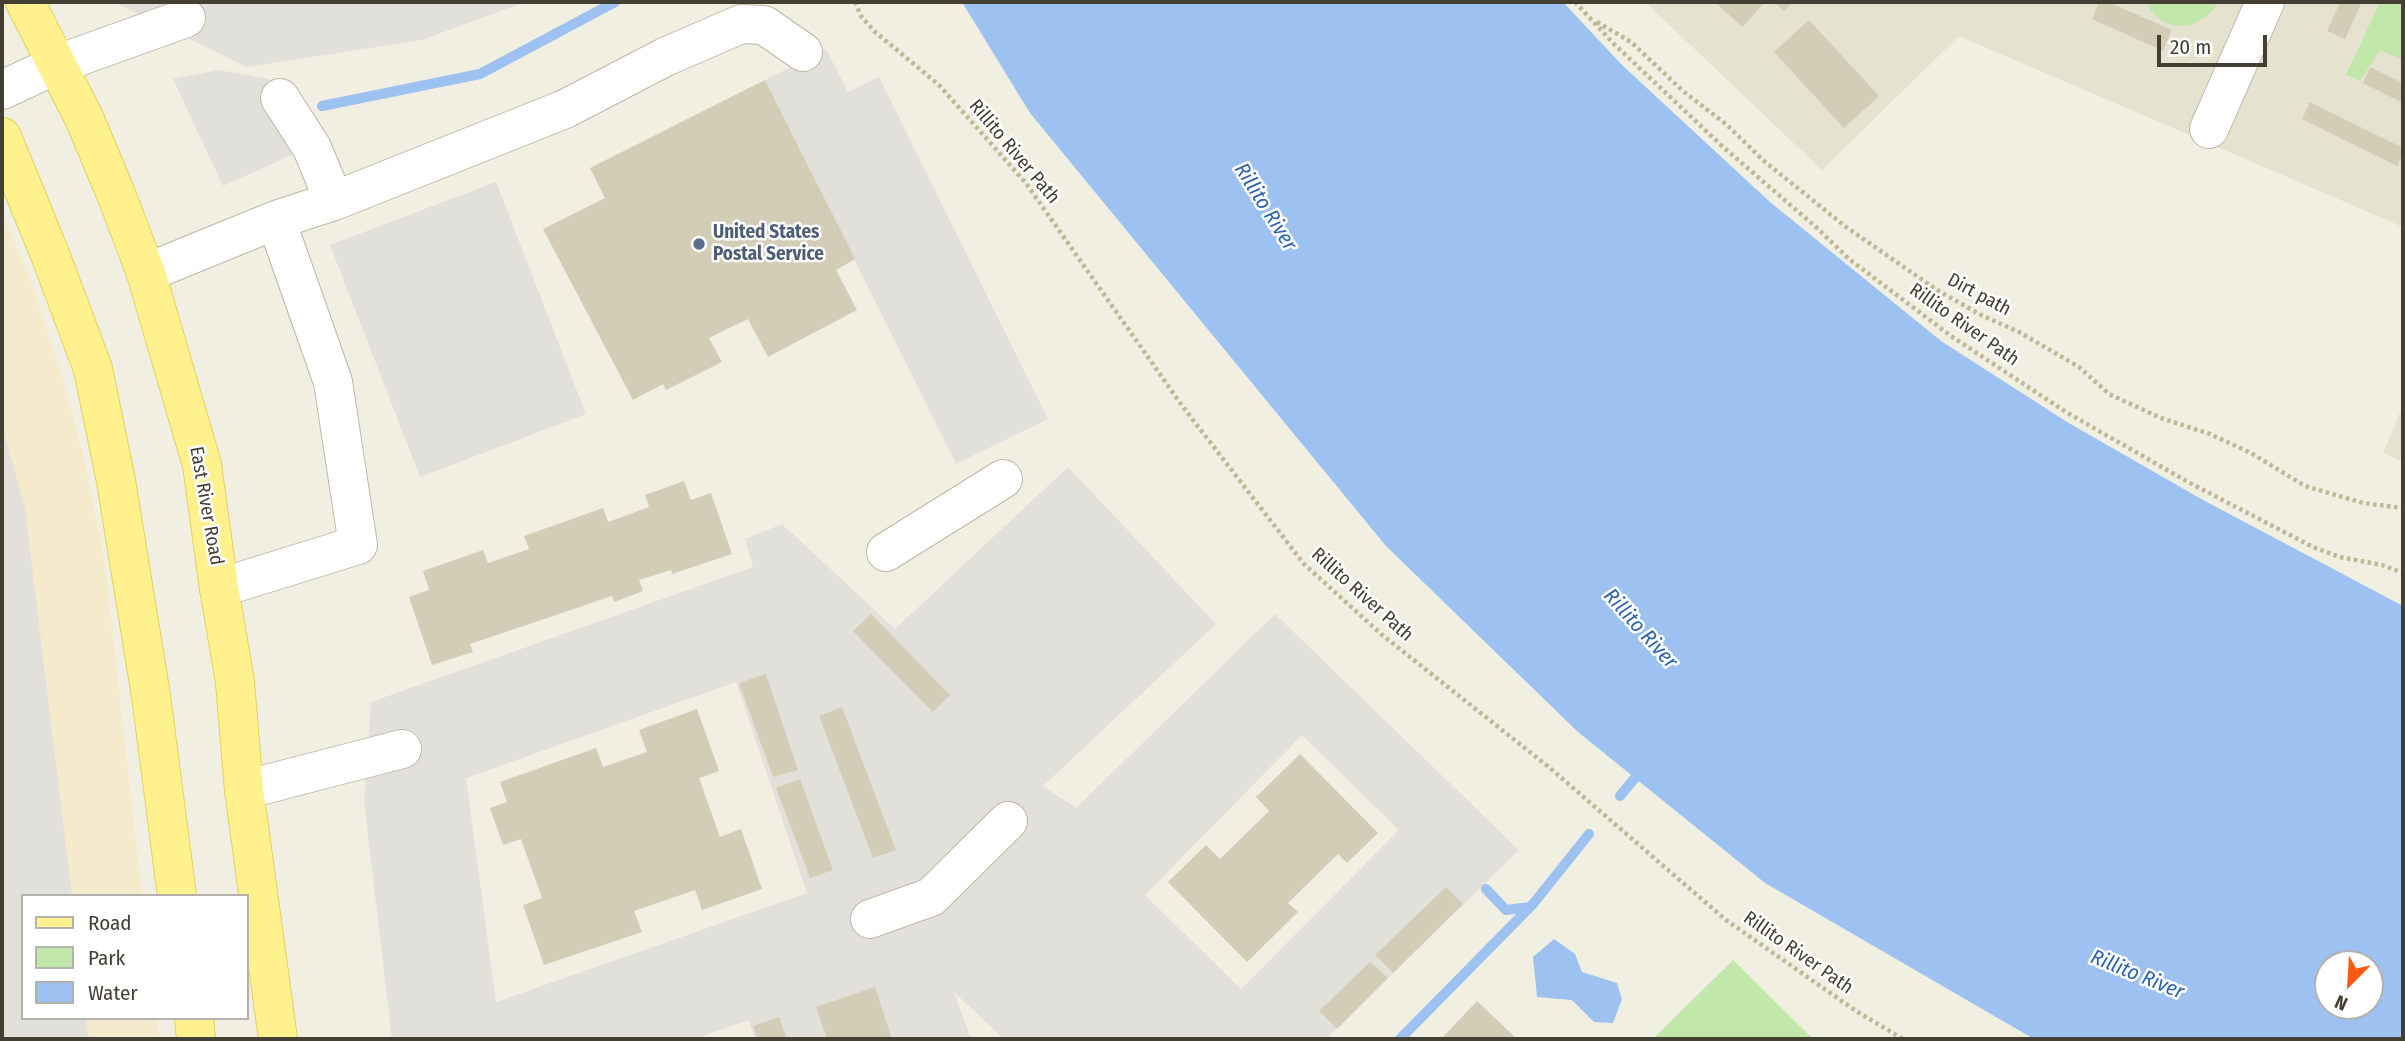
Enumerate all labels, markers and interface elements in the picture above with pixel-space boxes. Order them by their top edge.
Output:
scale bar [2160,21,2270,65]
text: 20 m [2170,34,2211,60]
street label: Rillito River Path [964,95,1064,209]
water label: Rillito River [1228,159,1302,255]
place label: United States Postal Service [713,222,824,266]
marker: United States Postal Service [691,236,707,252]
street label: Dirt path [1943,269,2015,321]
street label: Rillito River Path [1905,279,2023,371]
street label: East River Road [184,445,228,567]
street label: Rillito River Path [1306,543,1418,647]
water label: Rillito River [1598,584,1682,674]
legend [21,894,248,1020]
street label: Rillito River Path [1739,907,1857,999]
text: Road [88,910,132,936]
text: Park [88,945,125,971]
water label: Rillito River [2087,945,2187,1005]
north arrow [2314,950,2384,1020]
text: Water [88,980,138,1006]
text: N [2331,990,2351,1016]

